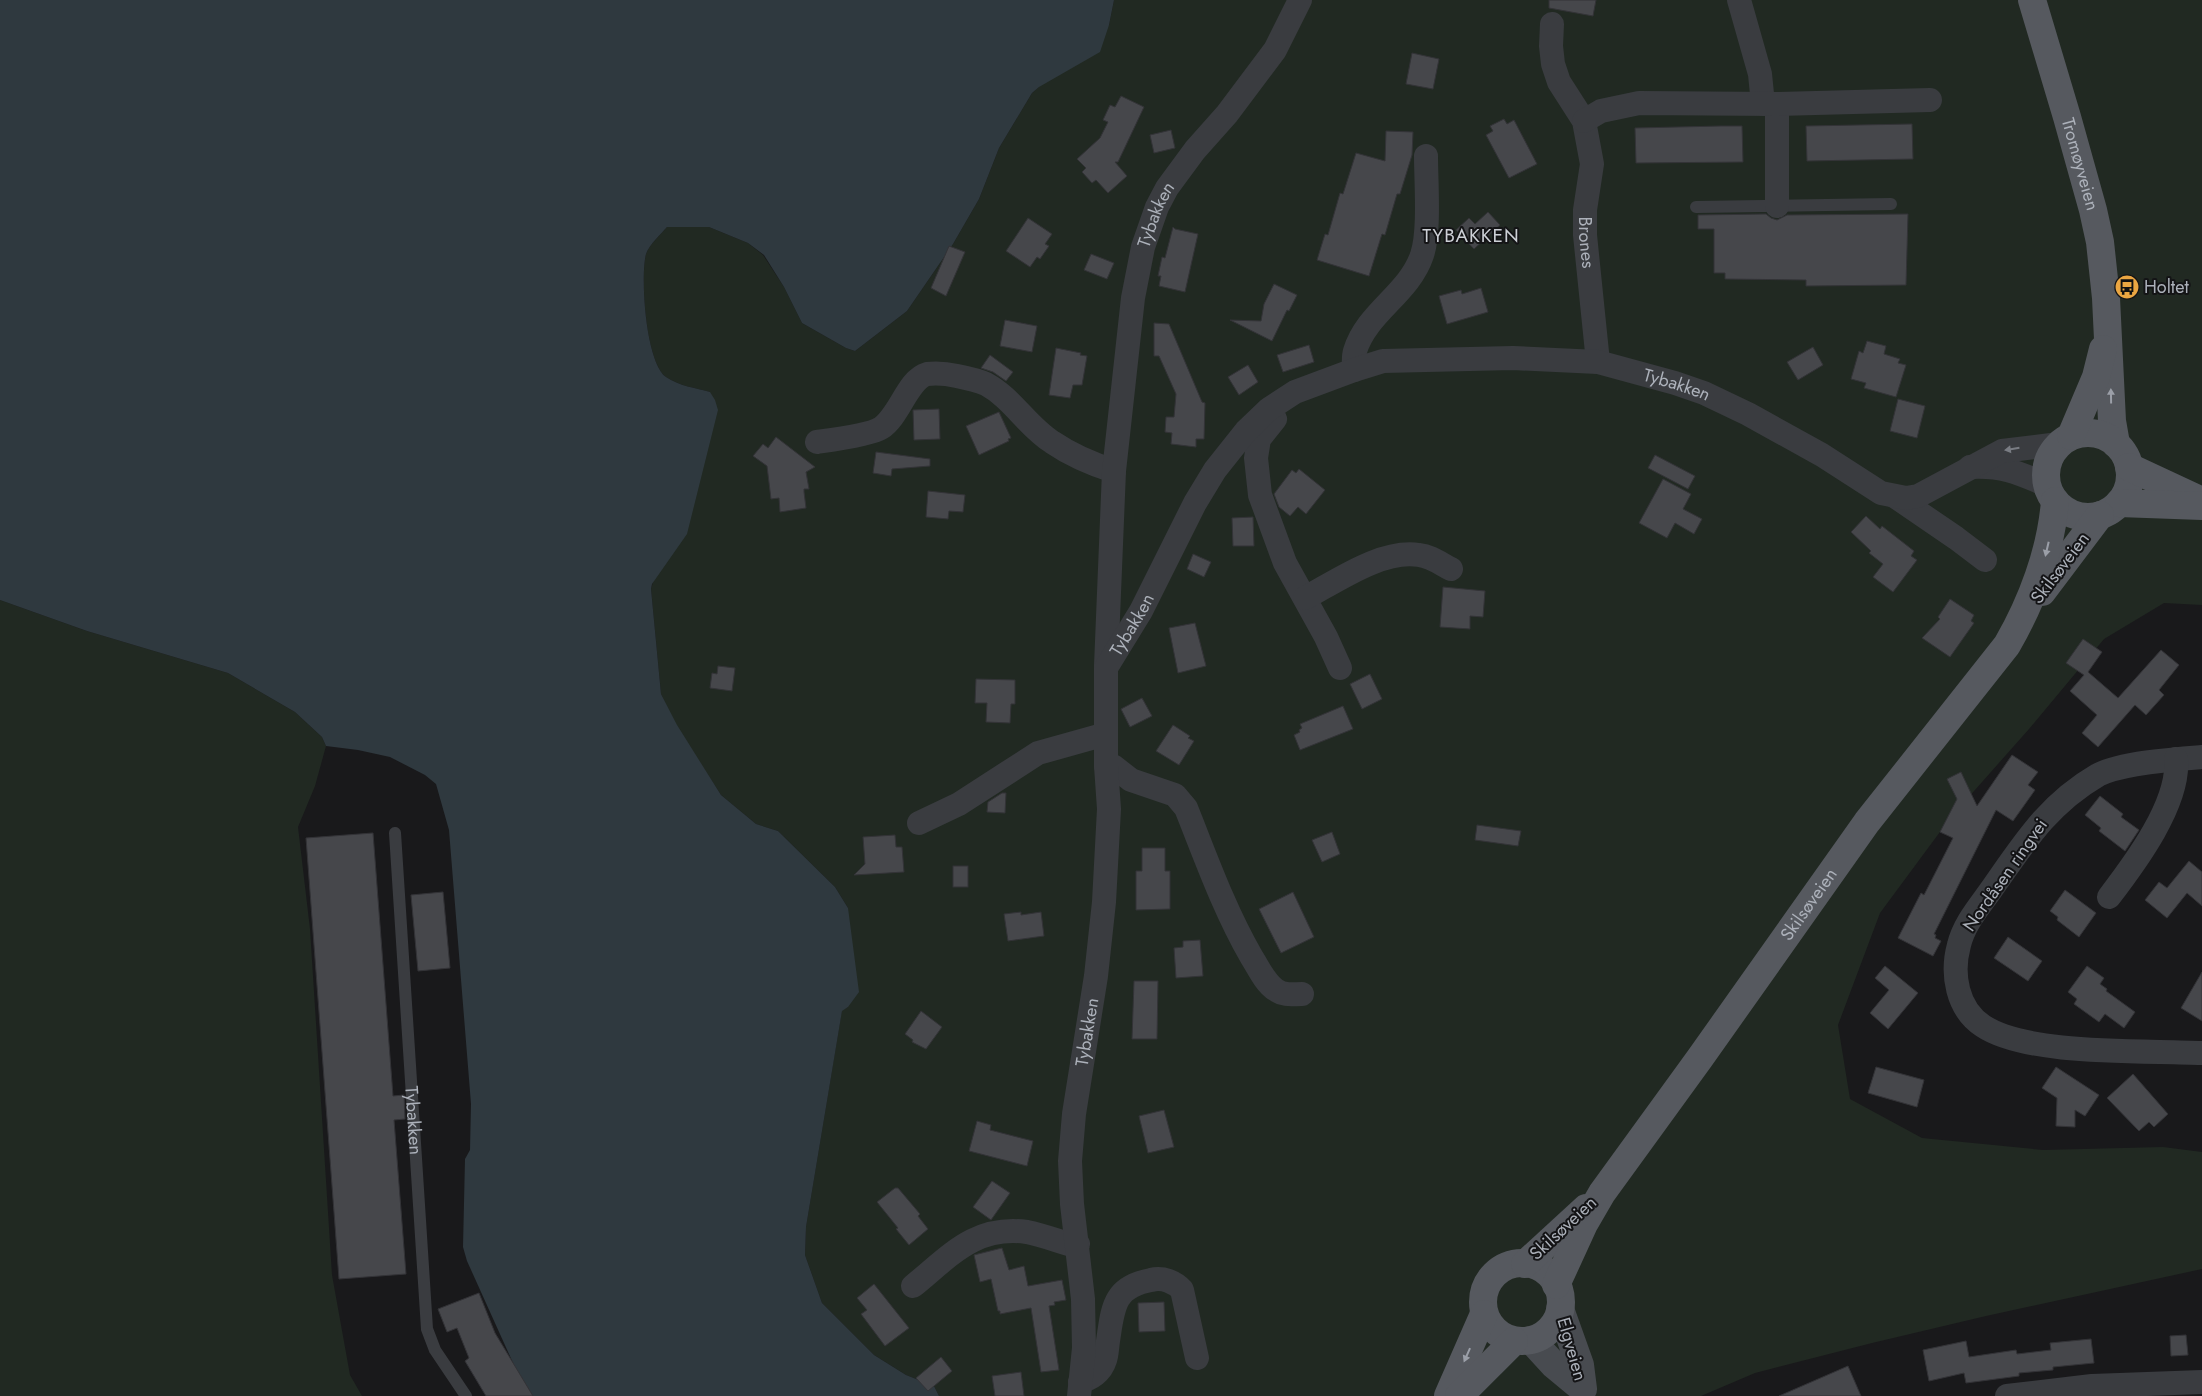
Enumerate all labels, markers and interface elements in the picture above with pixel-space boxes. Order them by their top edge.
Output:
street label: Tromøyveien [2055,115,2105,213]
street label: Tybakken [1131,176,1181,251]
street label: Brones [1572,216,1601,269]
district label: TYBAKKEN [1422,222,1520,249]
bus stop icon: Holtet [2114,274,2140,300]
place label: Holtet [2144,274,2189,300]
street label: Tybakken [1640,362,1715,407]
one-way arrow [2107,387,2115,403]
one-way arrow [2004,445,2020,453]
street label: Skilsøveien [2024,527,2096,609]
one-way arrow [2043,541,2051,556]
street label: Tybakken [1103,589,1161,661]
street label: Nordåsen ringvei [1956,813,2054,937]
street label: Skilsøveien [1774,863,1844,946]
street label: Tybakken [1069,996,1105,1068]
street label: Tybakken [398,1085,429,1156]
street label: Skilsøveien [1524,1190,1602,1266]
street label: Elgveien [1551,1314,1593,1384]
one-way arrow [1462,1348,1470,1362]

